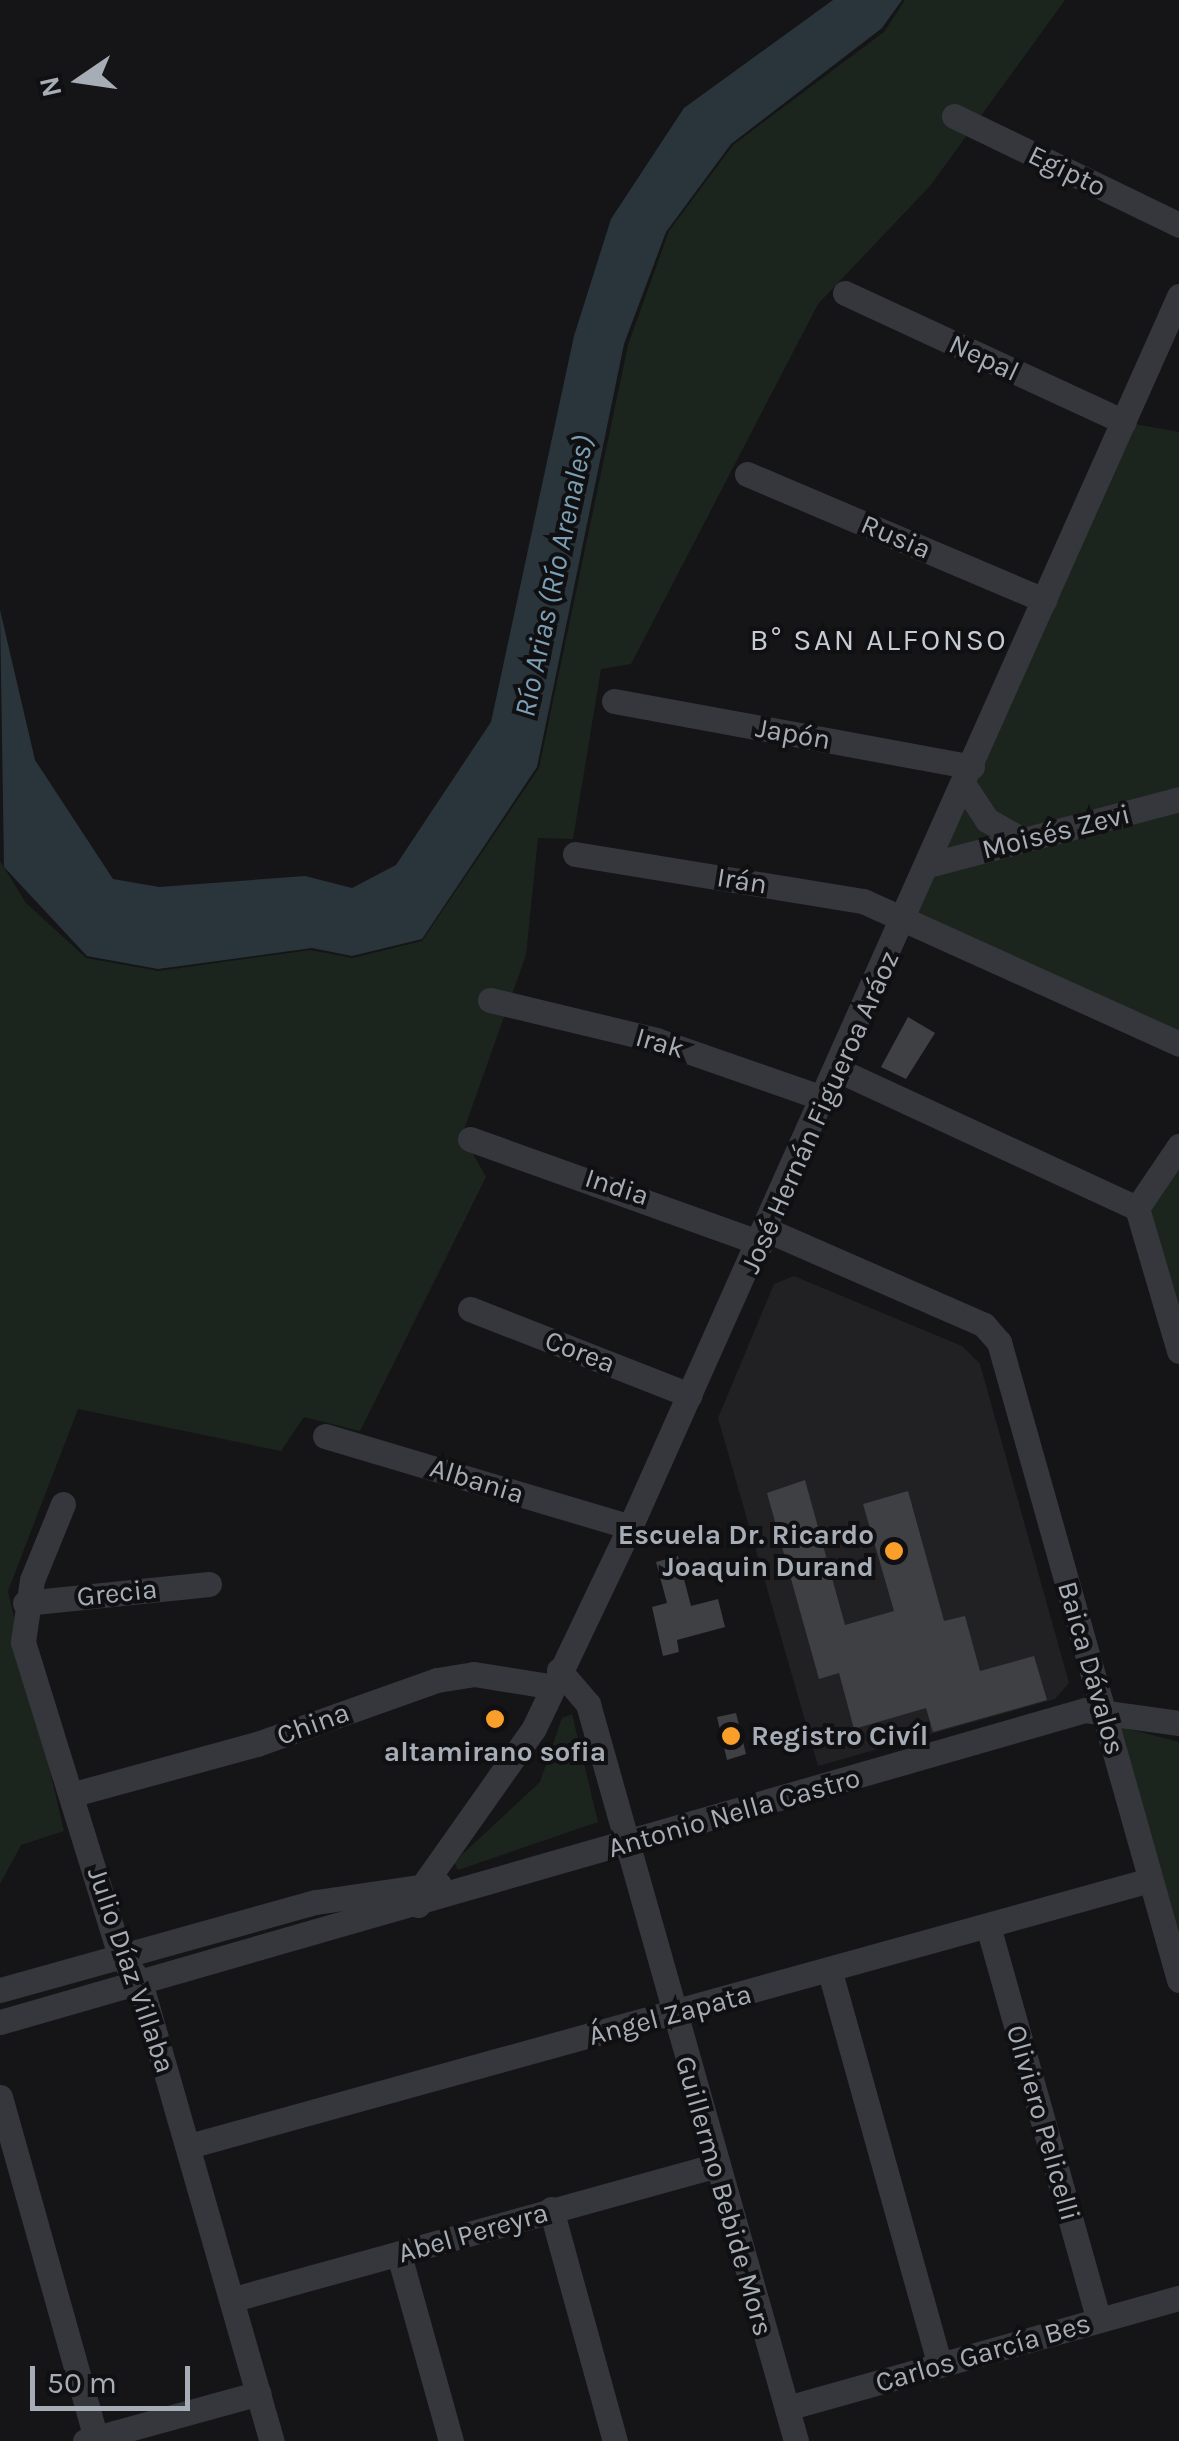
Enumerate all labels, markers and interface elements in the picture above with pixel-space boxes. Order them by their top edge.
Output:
north arrow [30,30,130,130]
text: N [32,73,69,100]
street label: Egipto [1023,138,1111,204]
street label: Nepal [944,327,1024,389]
water label: Río Arias (Río Arenales) [507,432,601,720]
street label: Rusia [856,507,936,567]
district label: B° SAN ALFONSO [750,622,1008,658]
street label: Japón [753,711,833,757]
street label: Moisés Zevi [979,797,1133,867]
street label: Irán [715,860,769,902]
street label: José Hernán Figueroa Aráoz [734,946,906,1278]
street label: Irak [632,1020,688,1066]
street label: India [581,1161,653,1213]
street label: Corea [540,1323,620,1381]
street label: Albania [426,1451,528,1511]
place label: Escuela Dr. Ricardo Joaquin Durand [618,1518,874,1584]
marker: Escuela Dr. Ricardo Joaquin Durand [883,1540,905,1562]
street label: Grecia [75,1572,159,1614]
street label: Baica Dávalos [1050,1577,1132,1759]
street label: China [272,1695,354,1753]
marker: altamirano sofia [484,1708,506,1730]
place label: Registro Civíl [751,1719,928,1753]
marker: Registro Civíl [720,1725,742,1747]
place label: altamirano sofia [384,1735,606,1769]
street label: Antonio Nella Castro [604,1761,864,1865]
street label: Julio Díaz Villaba [80,1863,182,2077]
street label: Ángel Zapata [585,1977,755,2053]
street label: Oliviero Pelicelli [999,2021,1087,2225]
street label: Guillermo Bebide Mors [668,2052,780,2340]
street label: Abel Pereyra [394,2196,552,2270]
street label: Carlos García Bes [872,2306,1094,2400]
scale bar [35,2346,195,2408]
text: 50 m [47,2365,117,2401]

